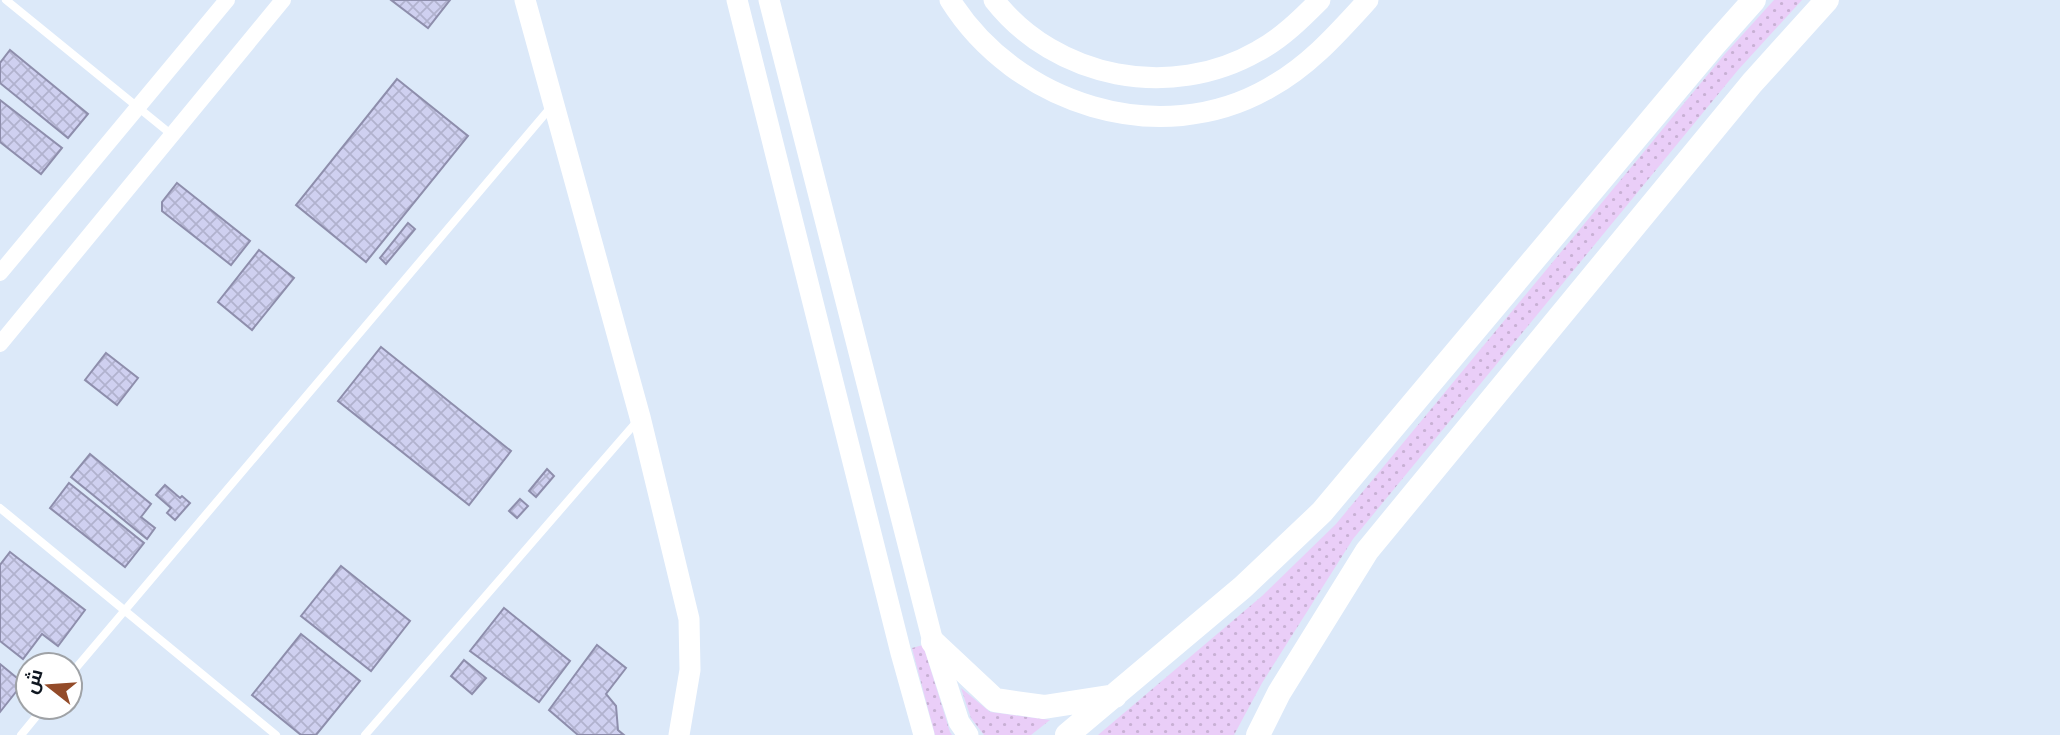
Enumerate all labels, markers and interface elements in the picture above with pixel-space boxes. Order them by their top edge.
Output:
north arrow [14,651,84,721]
text: ش [19,666,48,696]

